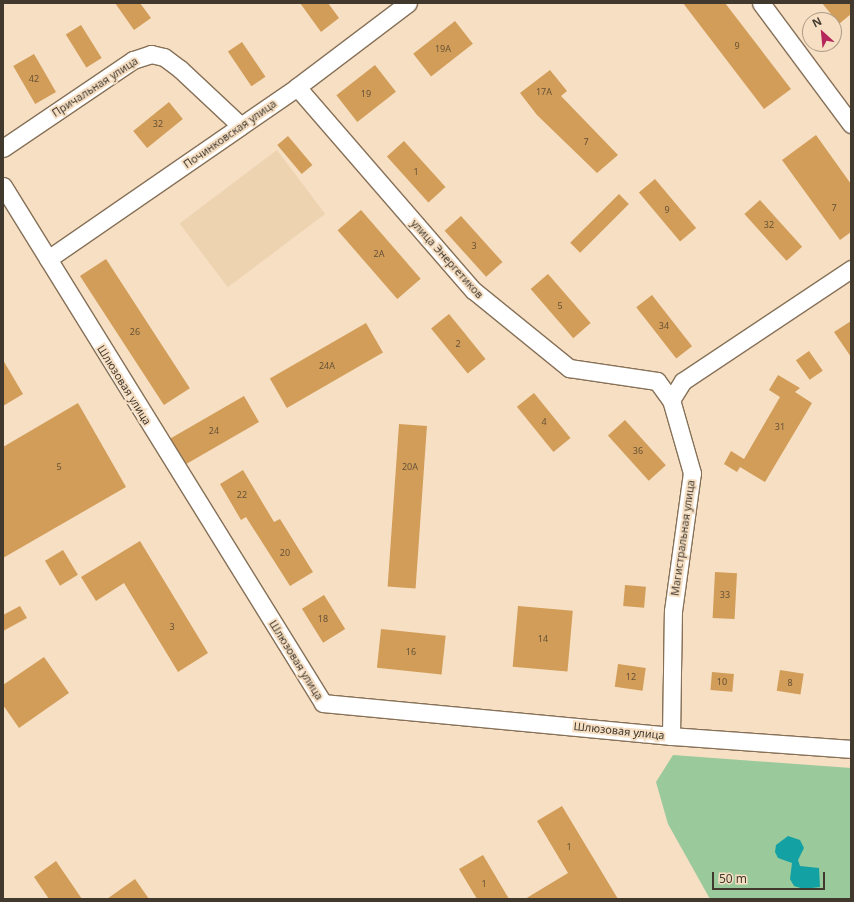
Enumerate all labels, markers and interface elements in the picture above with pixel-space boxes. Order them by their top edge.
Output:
north arrow [802,12,842,52]
text: N [809,13,824,30]
house number: 9 [734,41,740,51]
house number: 19А [435,44,451,54]
street label: Причальная улица [50,54,140,120]
house number: 42 [29,74,39,84]
house number: 17А [536,87,552,97]
house number: 19 [361,89,371,99]
street label: Починковская улица [181,97,279,171]
house number: 32 [153,119,163,129]
house number: 7 [583,137,589,147]
house number: 1 [413,167,419,177]
house number: 7 [831,203,837,213]
house number: 9 [664,205,670,215]
street label: улица Энергетиков [408,217,486,301]
house number: 32 [764,220,774,230]
house number: 3 [471,241,477,251]
house number: 2А [374,249,384,259]
house number: 5 [557,301,563,311]
house number: 34 [659,321,669,331]
house number: 26 [130,327,140,337]
house number: 2 [455,339,461,349]
street label: Шлюзовая улица [94,343,154,427]
house number: 24А [319,361,335,371]
house number: 4 [541,417,547,427]
house number: 31 [775,422,785,432]
house number: 24 [209,426,219,436]
house number: 36 [633,446,643,456]
house number: 5 [56,462,62,472]
house number: 20А [402,462,418,472]
street label: Магистральная улица [668,479,698,597]
house number: 22 [237,490,247,500]
house number: 20 [280,548,290,558]
house number: 33 [720,590,730,600]
house number: 18 [318,614,328,624]
street label: Шлюзовая улица [266,618,326,702]
house number: 3 [169,622,175,632]
house number: 14 [538,634,548,644]
house number: 16 [406,647,416,657]
house number: 12 [626,672,636,682]
house number: 10 [717,677,727,687]
house number: 8 [787,678,793,688]
street label: Шлюзовая улица [573,720,665,742]
house number: 1 [566,842,572,852]
scale bar [714,864,827,890]
text: 50 m [719,870,747,887]
house number: 1 [481,879,487,889]

